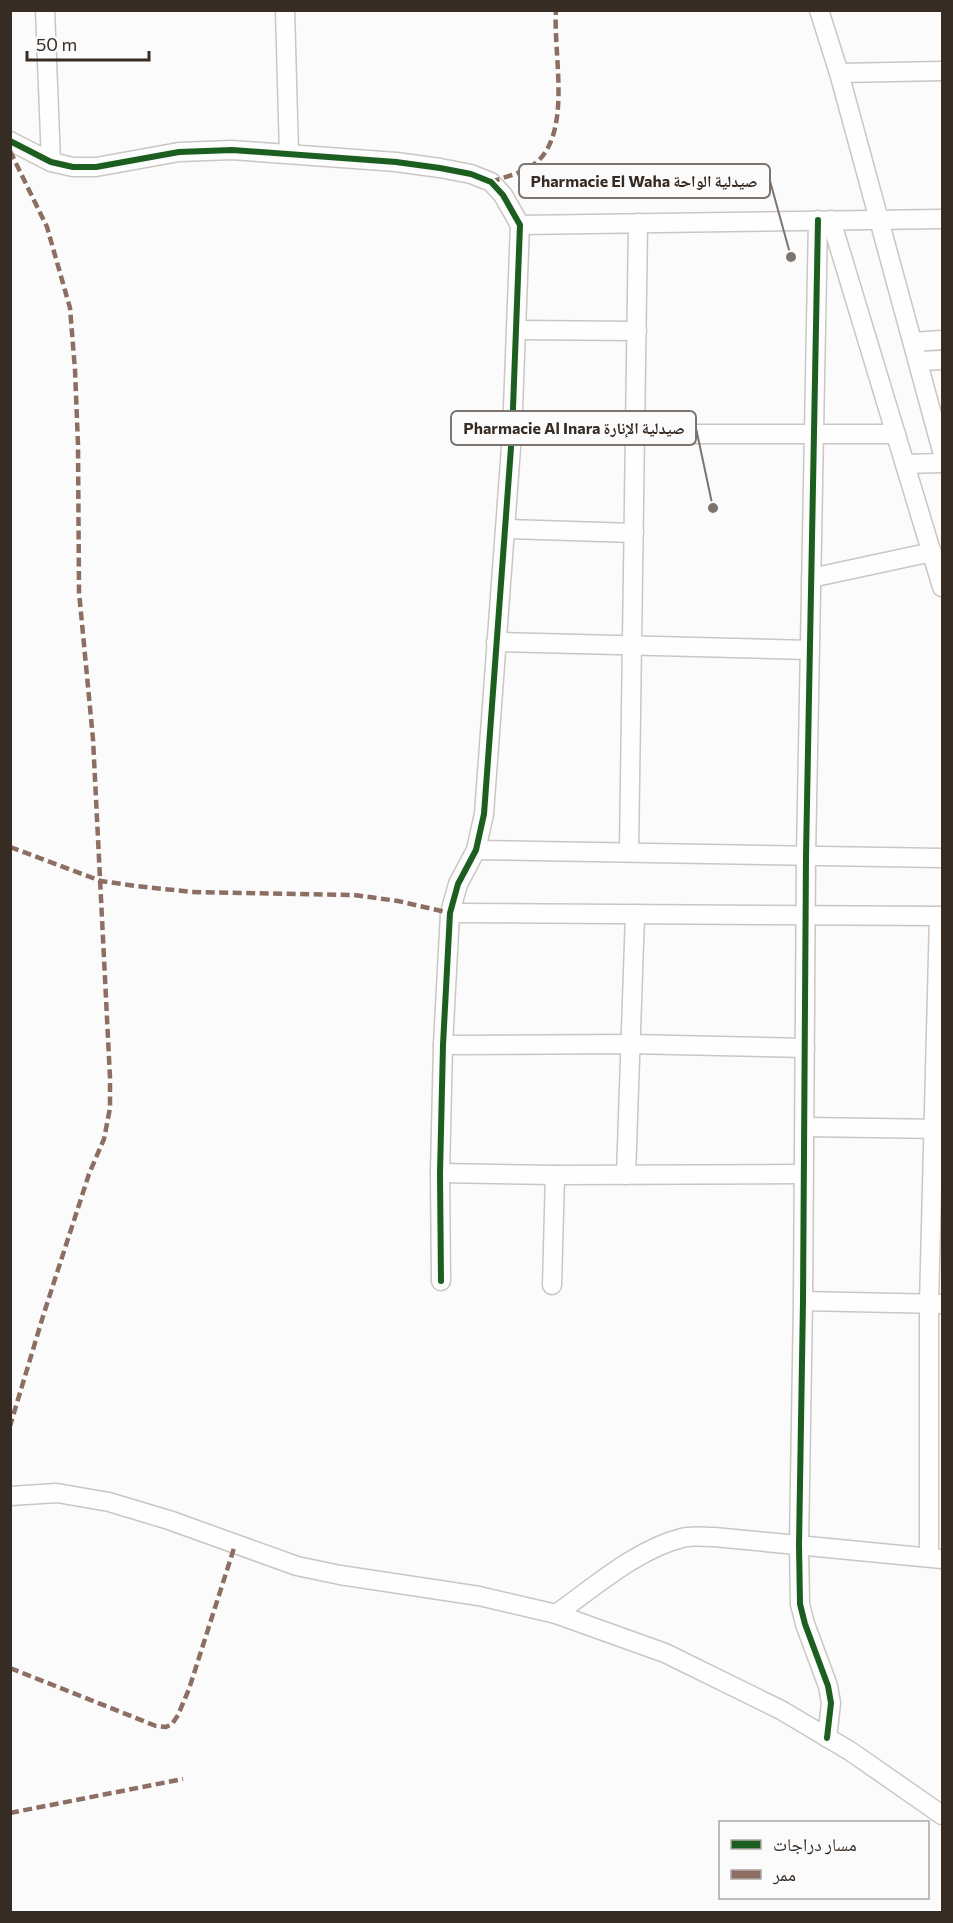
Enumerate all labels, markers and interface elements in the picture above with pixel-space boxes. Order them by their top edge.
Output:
scale bar [27,24,148,62]
text: 50 m [36,33,77,55]
callout: Pharmacie El Waha صيدلية الواحة [519,164,770,198]
text: Pharmacie El Waha صيدلية الواحة [531,171,757,190]
callout: Pharmacie Al Inara صيدلية الإنارة [451,411,696,445]
text: Pharmacie Al Inara صيدلية الإنارة [463,418,685,438]
legend [719,1821,929,1899]
text: مسار دراجات [773,1833,857,1855]
text: ممر [772,1863,796,1885]

